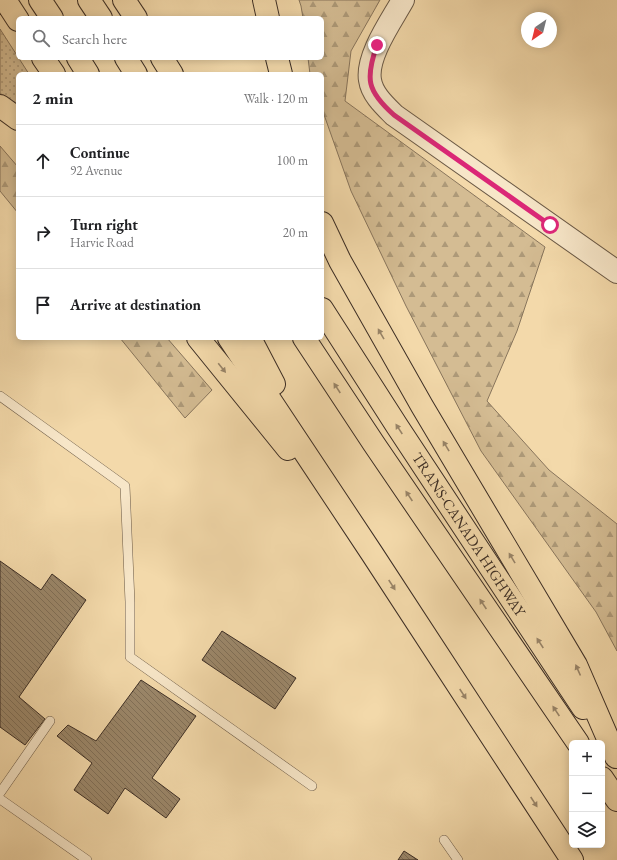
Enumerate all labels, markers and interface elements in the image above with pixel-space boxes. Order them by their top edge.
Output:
north arrow [521,12,557,48]
search box [16,16,324,60]
icon: search [30,27,52,49]
text: Search here [62,29,127,48]
route end [368,36,386,54]
text: 2 min [32,87,73,109]
text: Walk · 120 m [244,90,308,107]
text: Continue [70,143,130,162]
icon: ahead [32,150,54,172]
text: 100 m [277,152,308,169]
text: 92 Avenue [70,162,122,179]
text: Turn right [70,215,138,234]
route start [541,216,559,234]
icon: right [32,222,54,244]
text: 20 m [283,224,308,241]
text: Harvie Road [70,234,134,251]
icon: arrive [32,294,54,316]
text: Arrive at destination [70,295,201,314]
one-way arrow [377,328,384,340]
one-way arrow [218,363,227,374]
one-way arrow [333,383,341,393]
one-way arrow [395,424,403,435]
one-way arrow [442,440,449,452]
street label: TRANS-CANADA HIGHWAY [408,449,531,621]
one-way arrow [405,491,413,501]
one-way arrow [509,552,516,564]
one-way arrow [388,579,396,590]
one-way arrow [479,598,487,609]
one-way arrow [536,638,544,648]
one-way arrow [575,665,581,676]
one-way arrow [459,688,467,699]
one-way arrow [552,706,560,716]
map controls [569,740,605,848]
button: + [569,740,605,776]
button: − [569,776,605,812]
one-way arrow [530,797,538,808]
button: layers [569,812,605,848]

